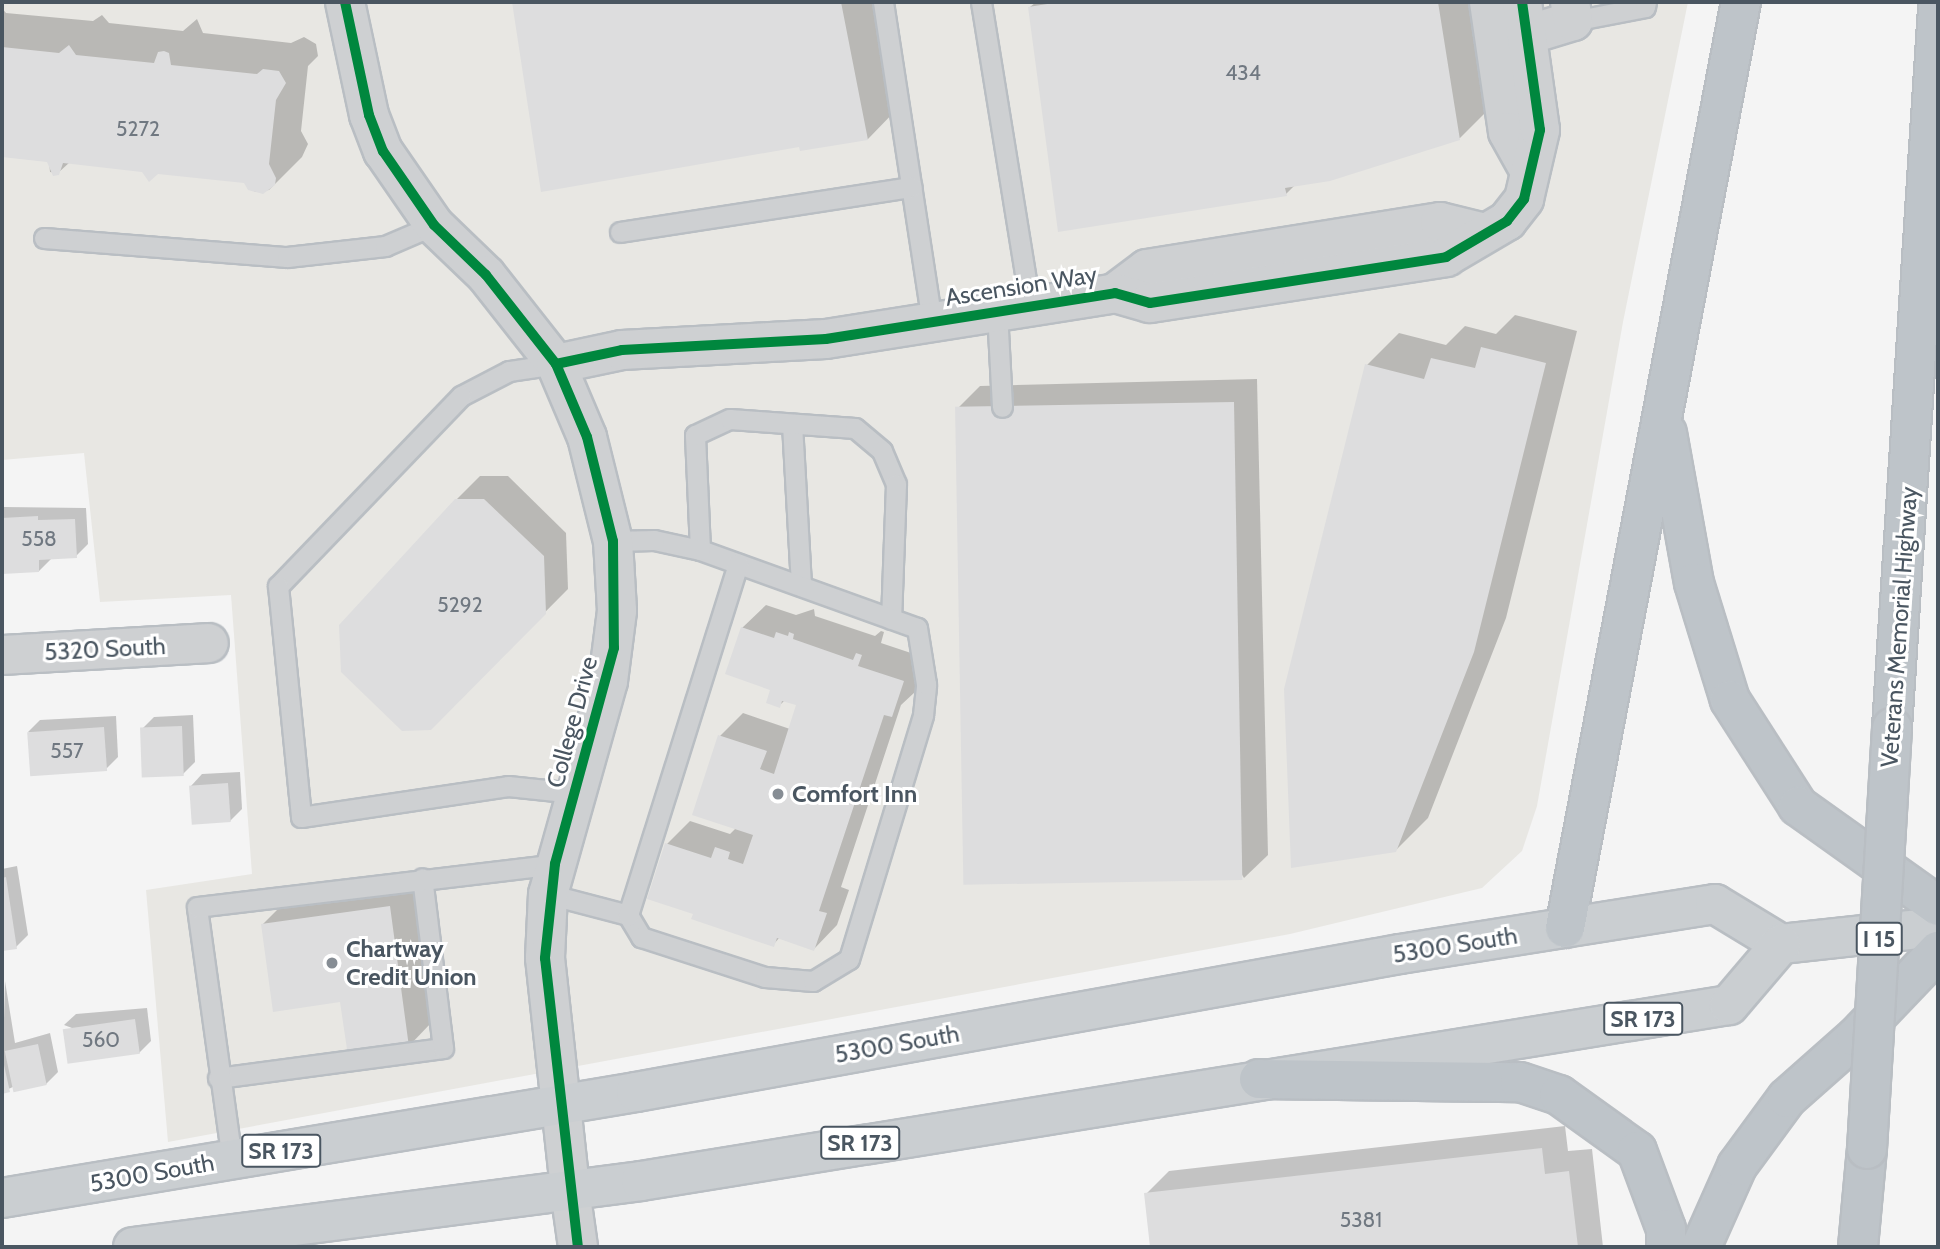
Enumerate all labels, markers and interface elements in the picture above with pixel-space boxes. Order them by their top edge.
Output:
house number: 434 [1225,60,1261,86]
house number: 5272 [116,116,160,142]
street label: Ascension Way [943,260,1099,312]
street label: Veterans Memorial Highway [1875,486,1923,768]
house number: 558 [21,526,57,552]
house number: 5292 [437,592,483,618]
street label: 5320 South [44,631,166,667]
street label: College Drive [541,653,603,791]
house number: 557 [50,738,84,764]
place label: Comfort Inn [792,780,917,808]
marker: Comfort Inn [770,786,786,802]
road number: I 15 [1854,920,1904,958]
street label: 5300 South [1391,921,1519,969]
place label: Chartway Credit Union [346,935,477,991]
marker: Chartway Credit Union [324,955,340,971]
road number: SR 173 [1603,1000,1683,1038]
street label: 5300 South [833,1019,961,1069]
house number: 560 [82,1027,120,1053]
road number: SR 173 [820,1124,900,1162]
road number: SR 173 [241,1132,321,1170]
street label: 5300 South [88,1148,216,1198]
house number: 5381 [1340,1207,1382,1233]

